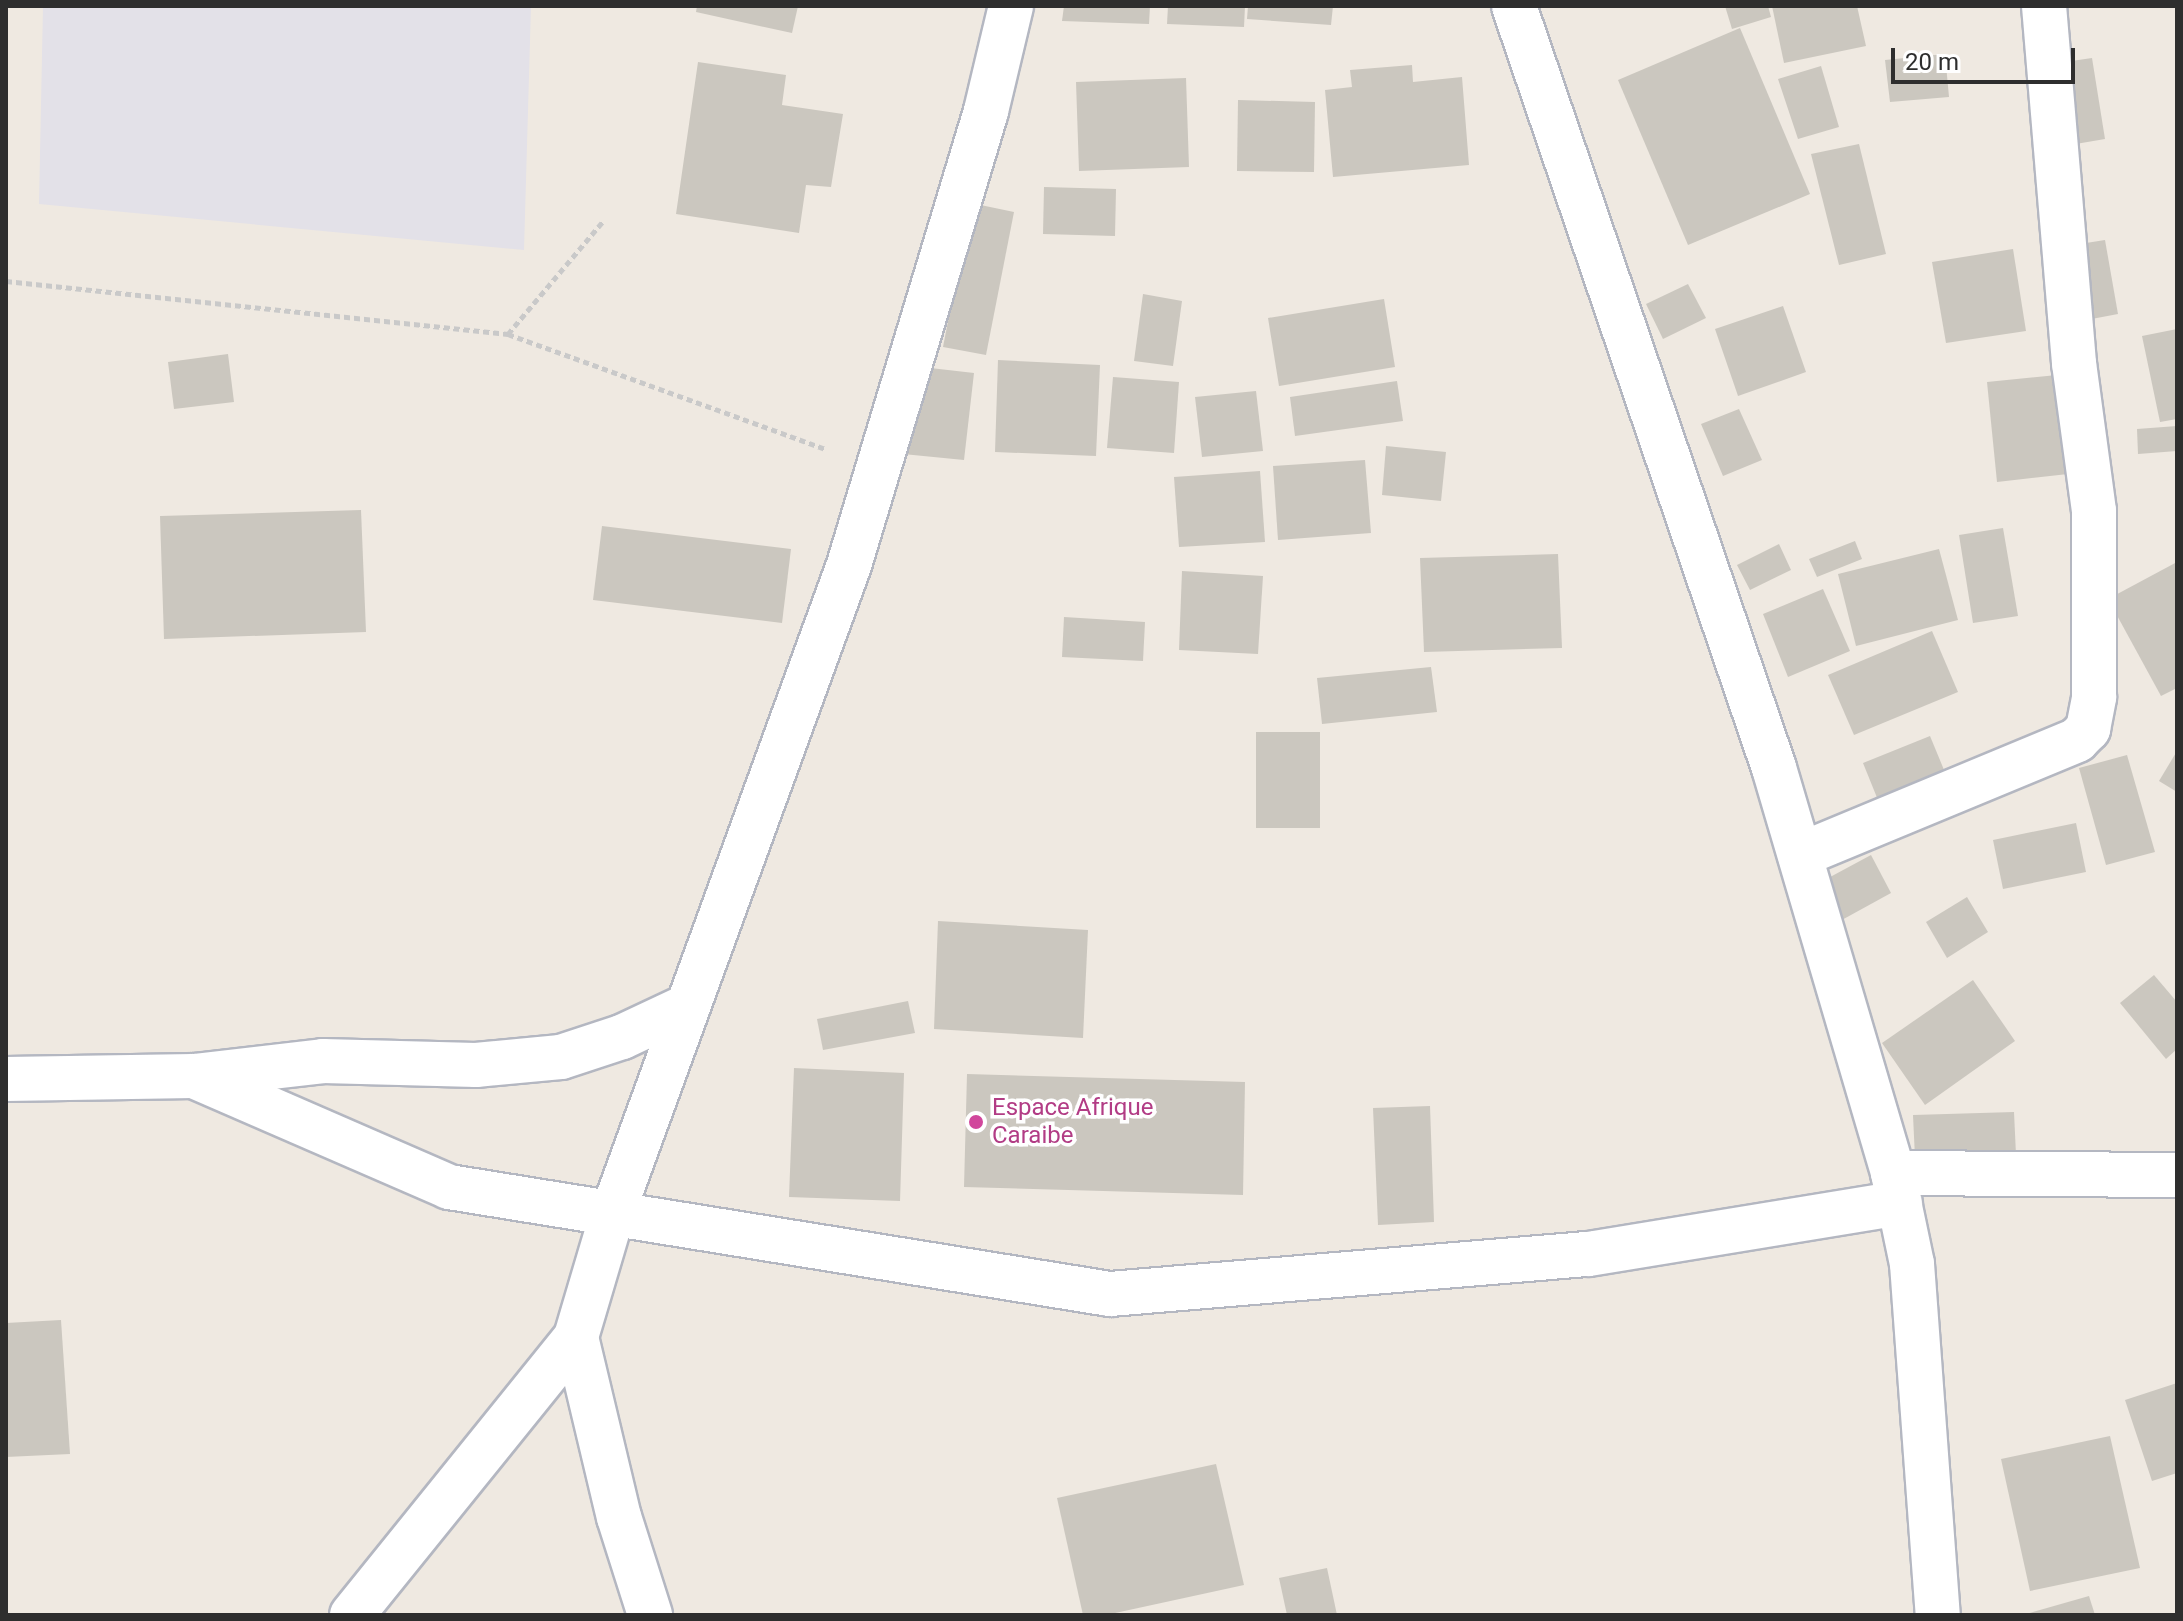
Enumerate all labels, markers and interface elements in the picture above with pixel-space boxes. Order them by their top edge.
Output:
scale bar [1895,32,2079,82]
text: 20 m [1905,48,1959,76]
place label: Espace Afrique Caraibe [992,1094,1153,1150]
marker: Espace Afrique Caraibe [967,1113,985,1131]

